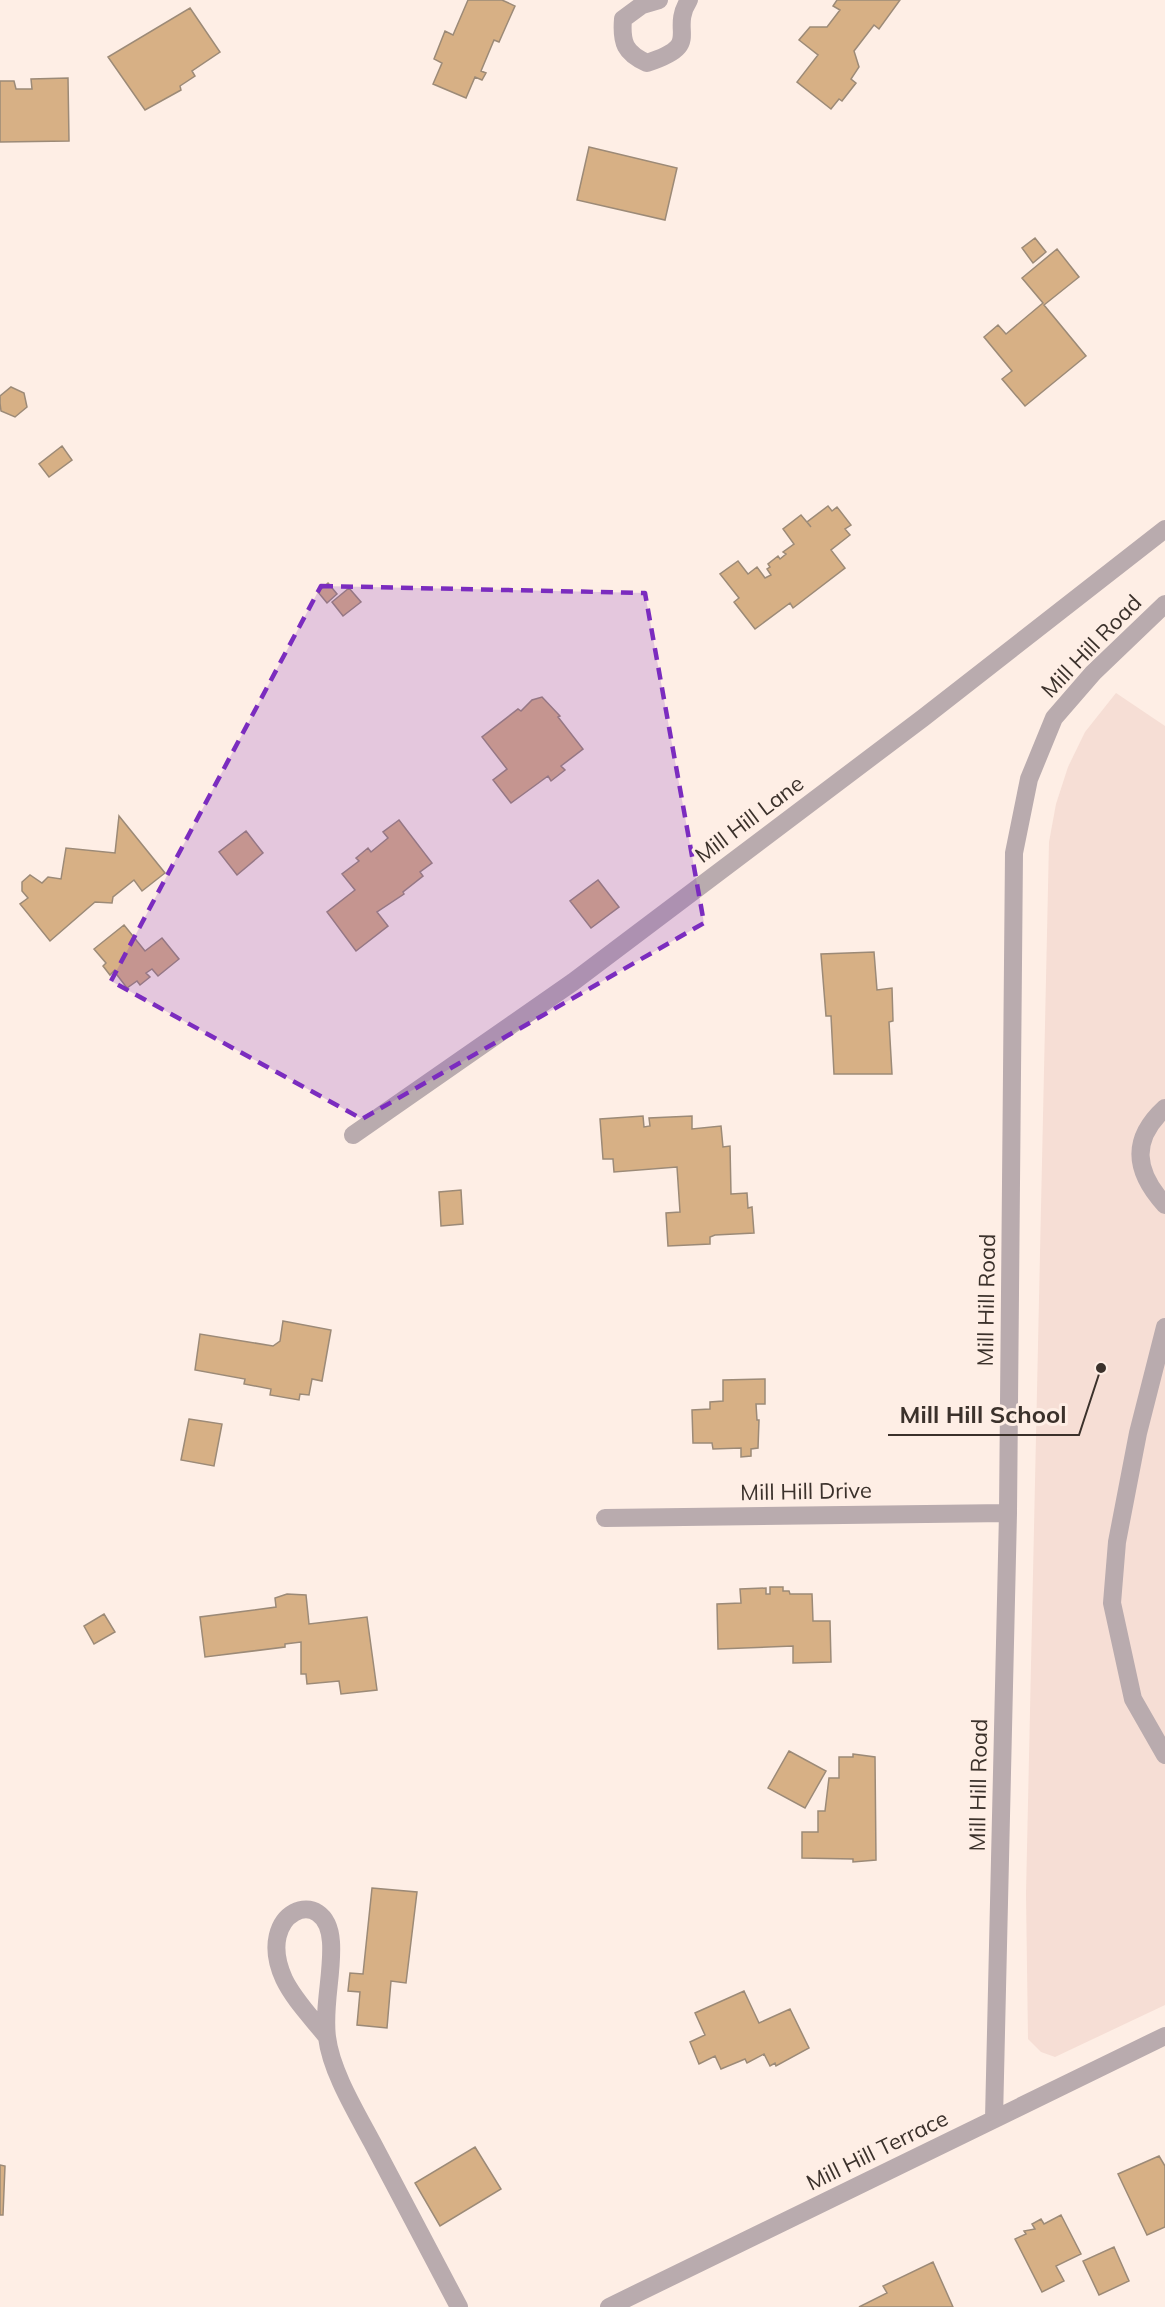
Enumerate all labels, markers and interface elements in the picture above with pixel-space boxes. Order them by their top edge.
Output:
street label: Mill Hill Road [1035,589,1147,703]
street label: Mill Hill Lane [689,769,809,869]
street label: Mill Hill Road [971,1233,1001,1367]
callout: Mill Hill School [888,1393,1079,1435]
text: Mill Hill School [900,1399,1066,1429]
street label: Mill Hill Drive [740,1476,872,1506]
street label: Mill Hill Road [963,1718,993,1852]
street label: Mill Hill Terrace [802,2104,952,2196]

